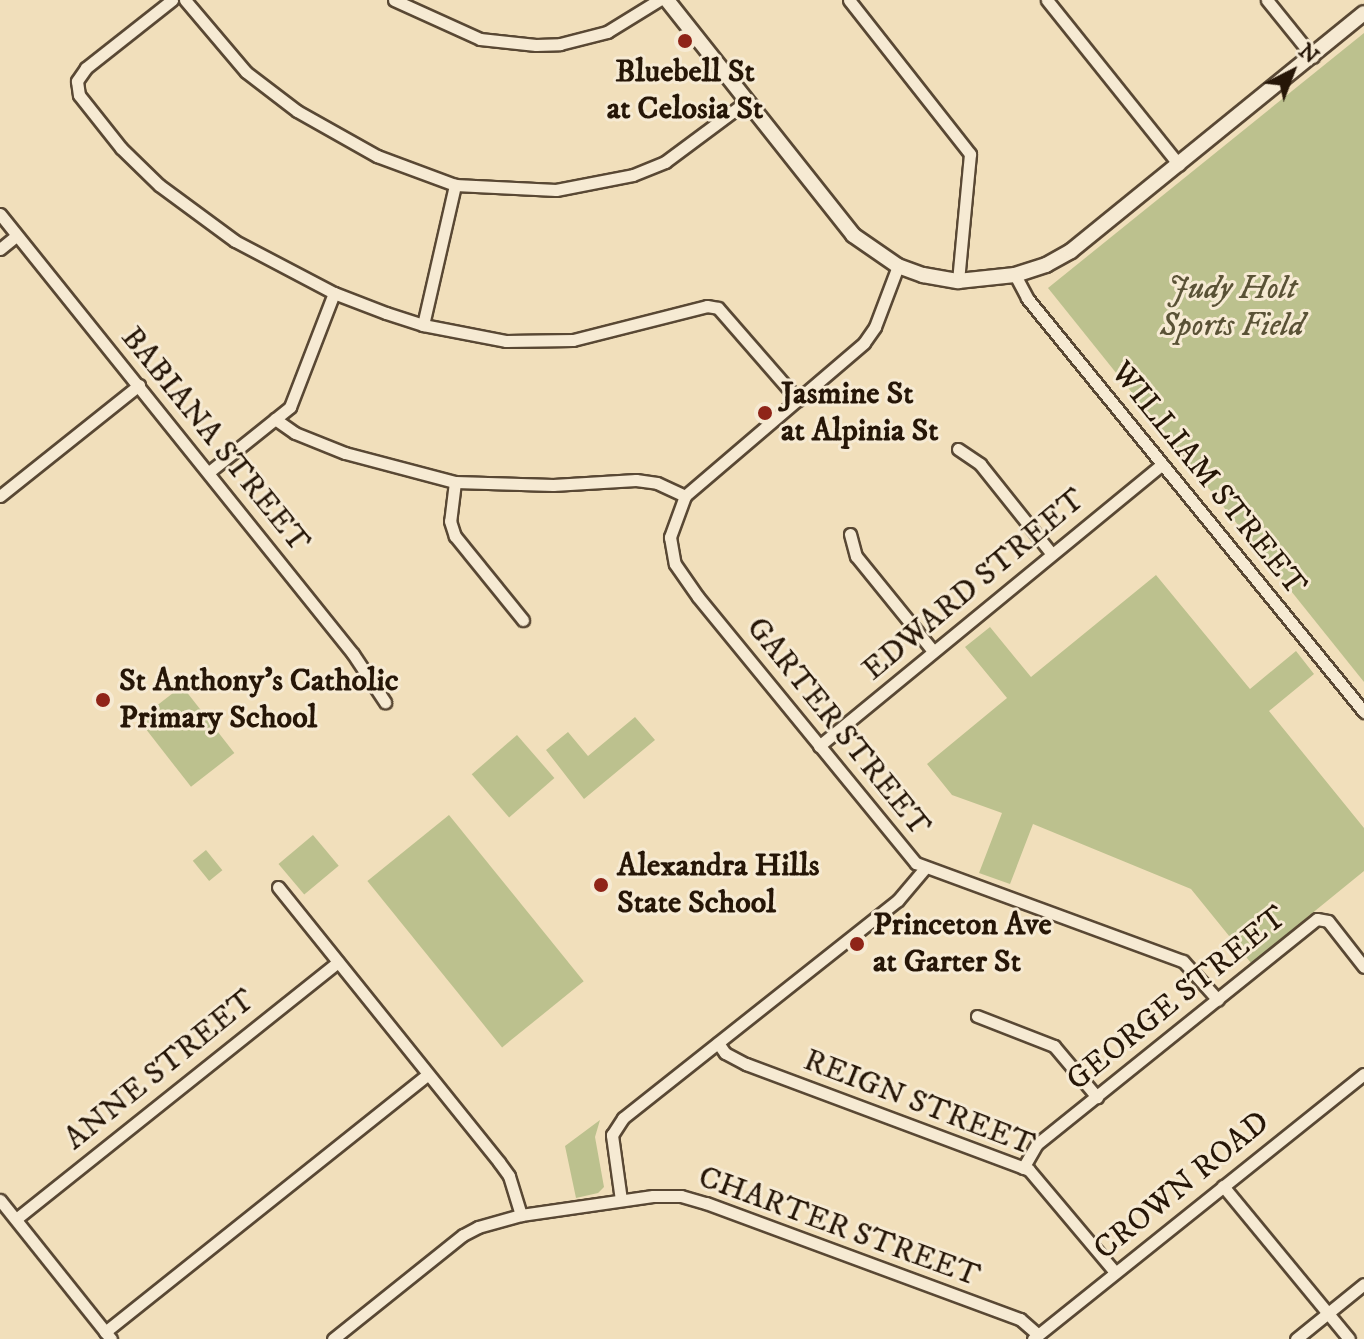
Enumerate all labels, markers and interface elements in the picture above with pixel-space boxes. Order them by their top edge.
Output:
marker: Bluebell St at Celosia St [676,32,694,50]
north arrow [1252,32,1332,112]
text: N [1293,38,1324,70]
place label: Bluebell St at Celosia St [607,54,763,129]
park label: Judy Holt Sports Field [1160,271,1304,346]
street label: BABIANA STREET [112,319,318,561]
street label: WILLIAM STREET [1102,354,1314,604]
place label: Jasmine St at Alpinia St [781,376,938,451]
marker: Jasmine St at Alpinia St [756,404,774,422]
street label: EDWARD STREET [855,481,1093,689]
street label: GARTER STREET [738,610,938,844]
place label: St Anthony's Catholic Primary School [119,663,399,738]
marker: St Anthony's Catholic Primary School [94,691,112,709]
place label: Alexandra Hills State School [617,848,819,923]
marker: Alexandra Hills State School [592,876,610,894]
street label: GEORGE STREET [1059,898,1295,1100]
place label: Princeton Ave at Garter St [873,907,1052,982]
marker: Princeton Ave at Garter St [848,935,866,953]
street label: ANNE STREET [57,981,263,1159]
street label: REIGN STREET [798,1041,1040,1165]
street label: CROWN ROAD [1086,1104,1278,1268]
street label: CHARTER STREET [693,1158,985,1296]

